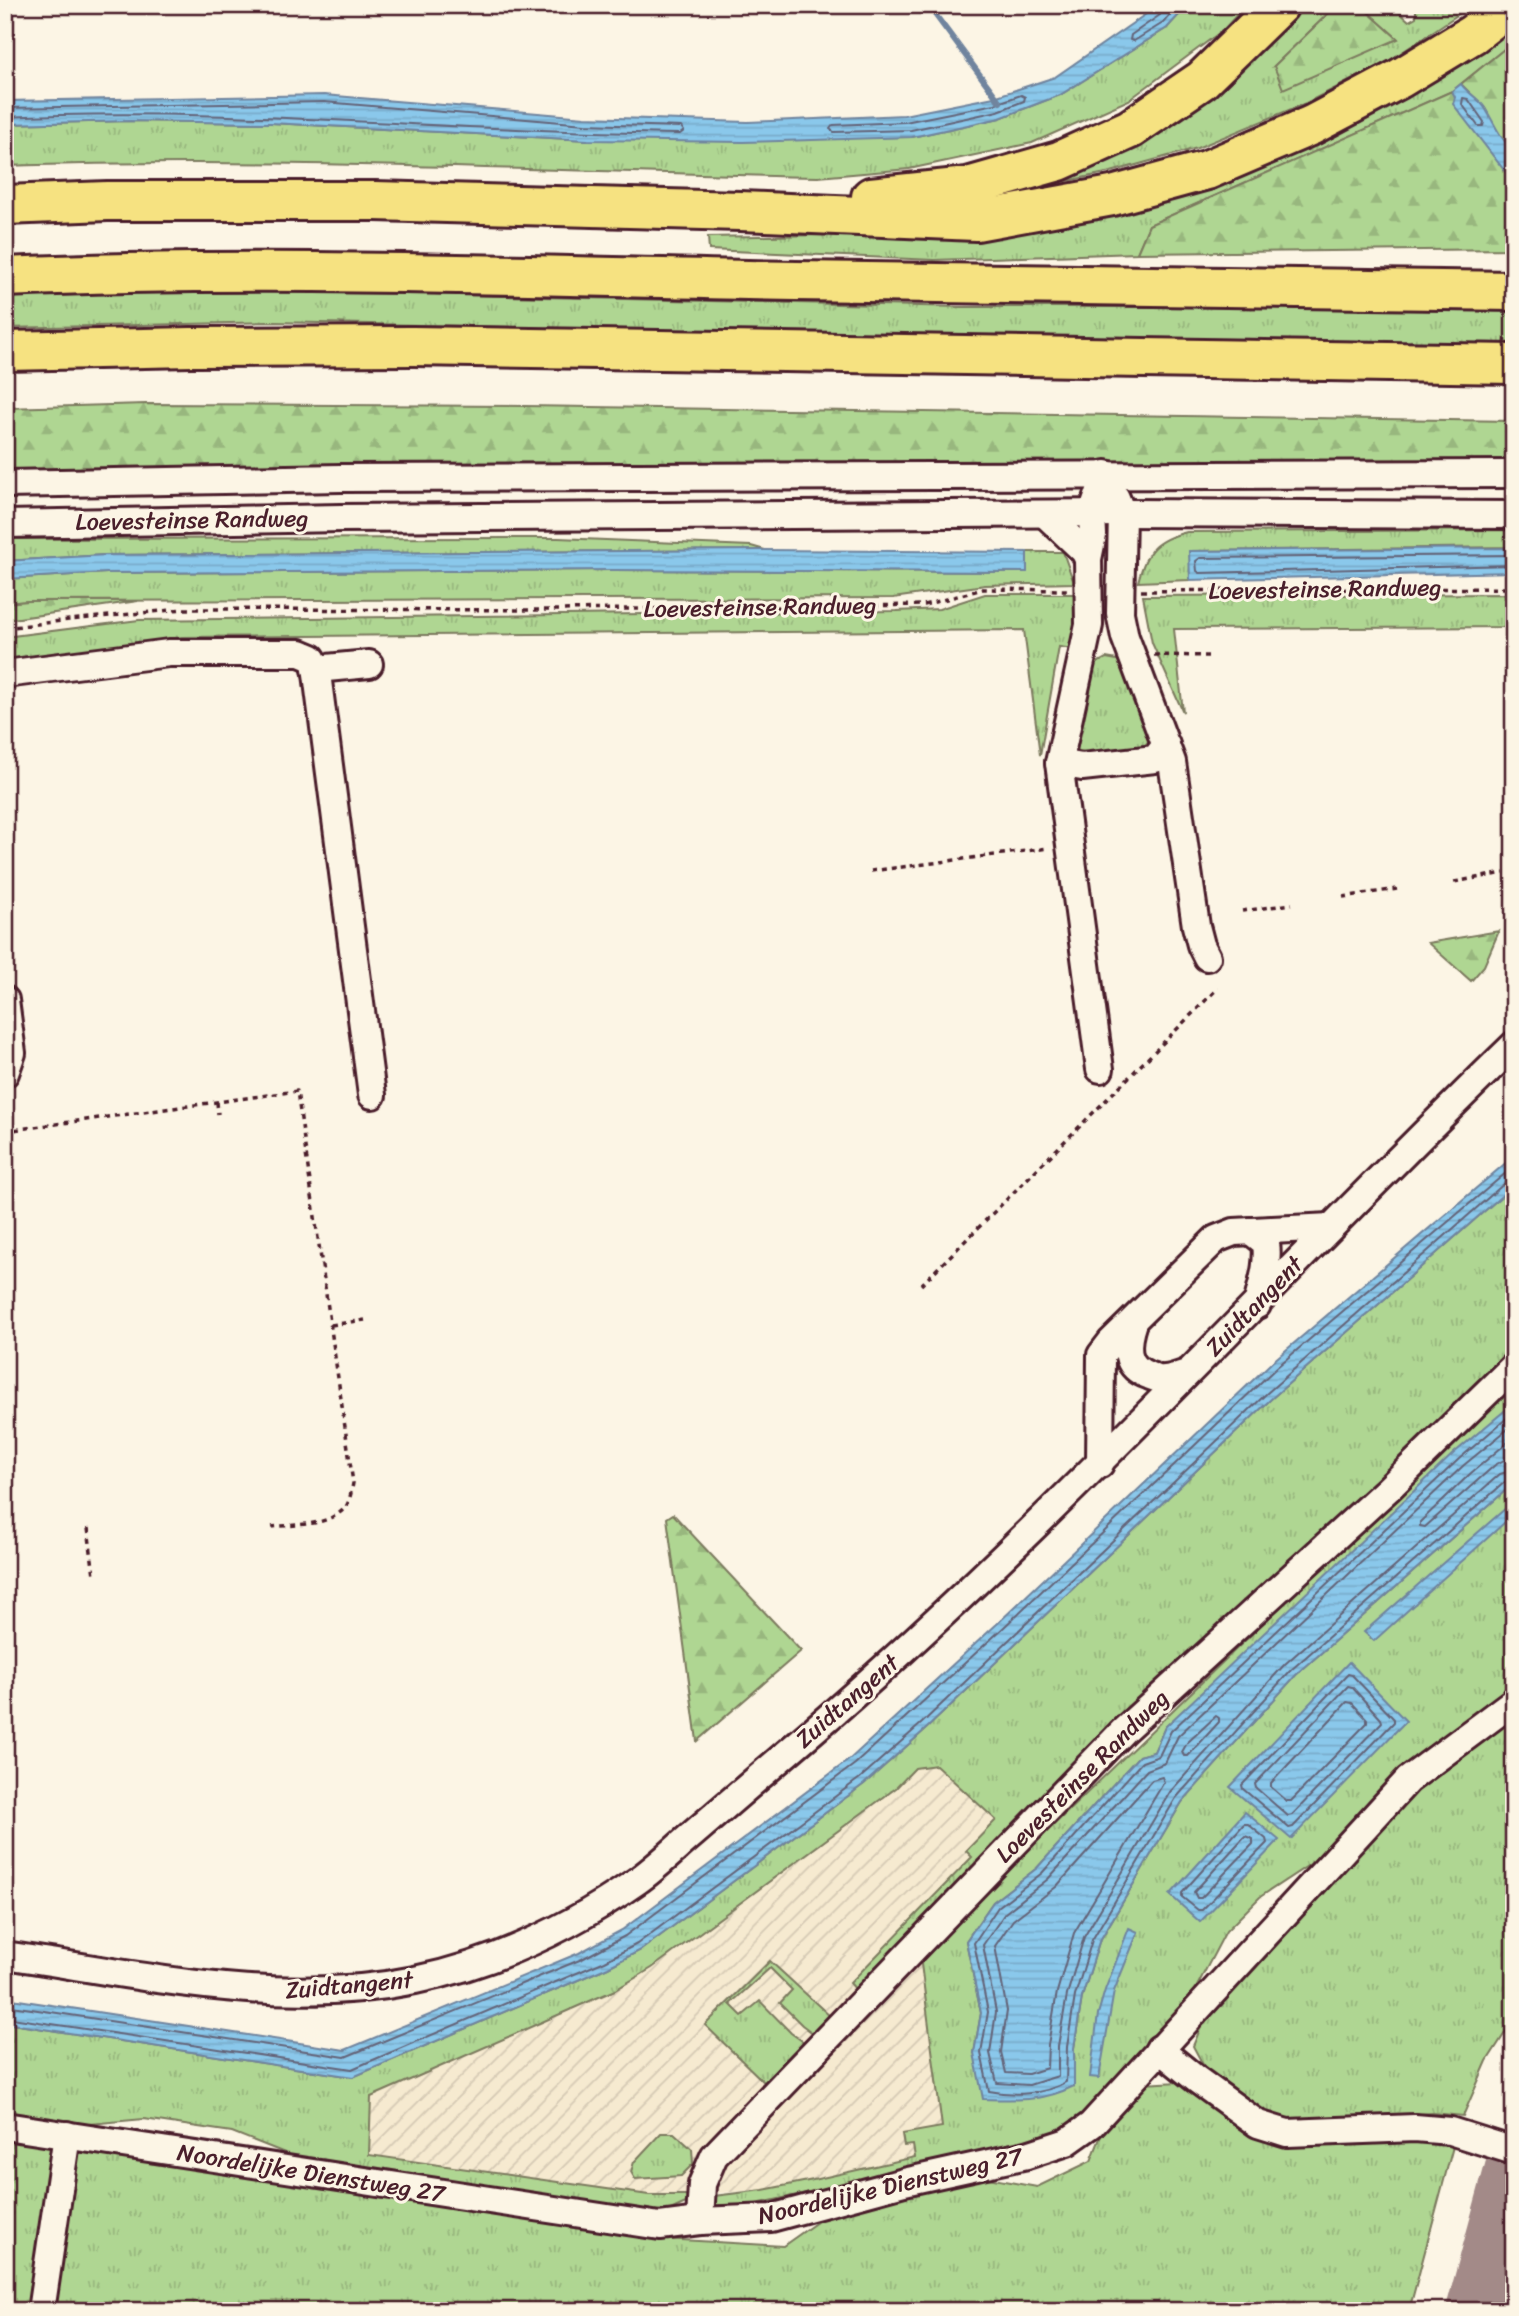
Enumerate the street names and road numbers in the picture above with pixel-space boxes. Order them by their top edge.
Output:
street label: Loevesteinse Randweg [75,497,309,543]
street label: Loevesteinse Randweg [1208,566,1442,612]
street label: Loevesteinse Randweg [643,584,877,630]
street label: Zuidtangent [1194,1244,1314,1367]
street label: Zuidtangent [785,1642,910,1759]
street label: Loevesteinse Randweg [985,1679,1179,1873]
street label: Zuidtangent [283,1958,416,2011]
street label: Noordelijke Dienstweg 27 [174,2131,449,2215]
street label: Noordelijke Dienstweg 27 [754,2135,1028,2237]

